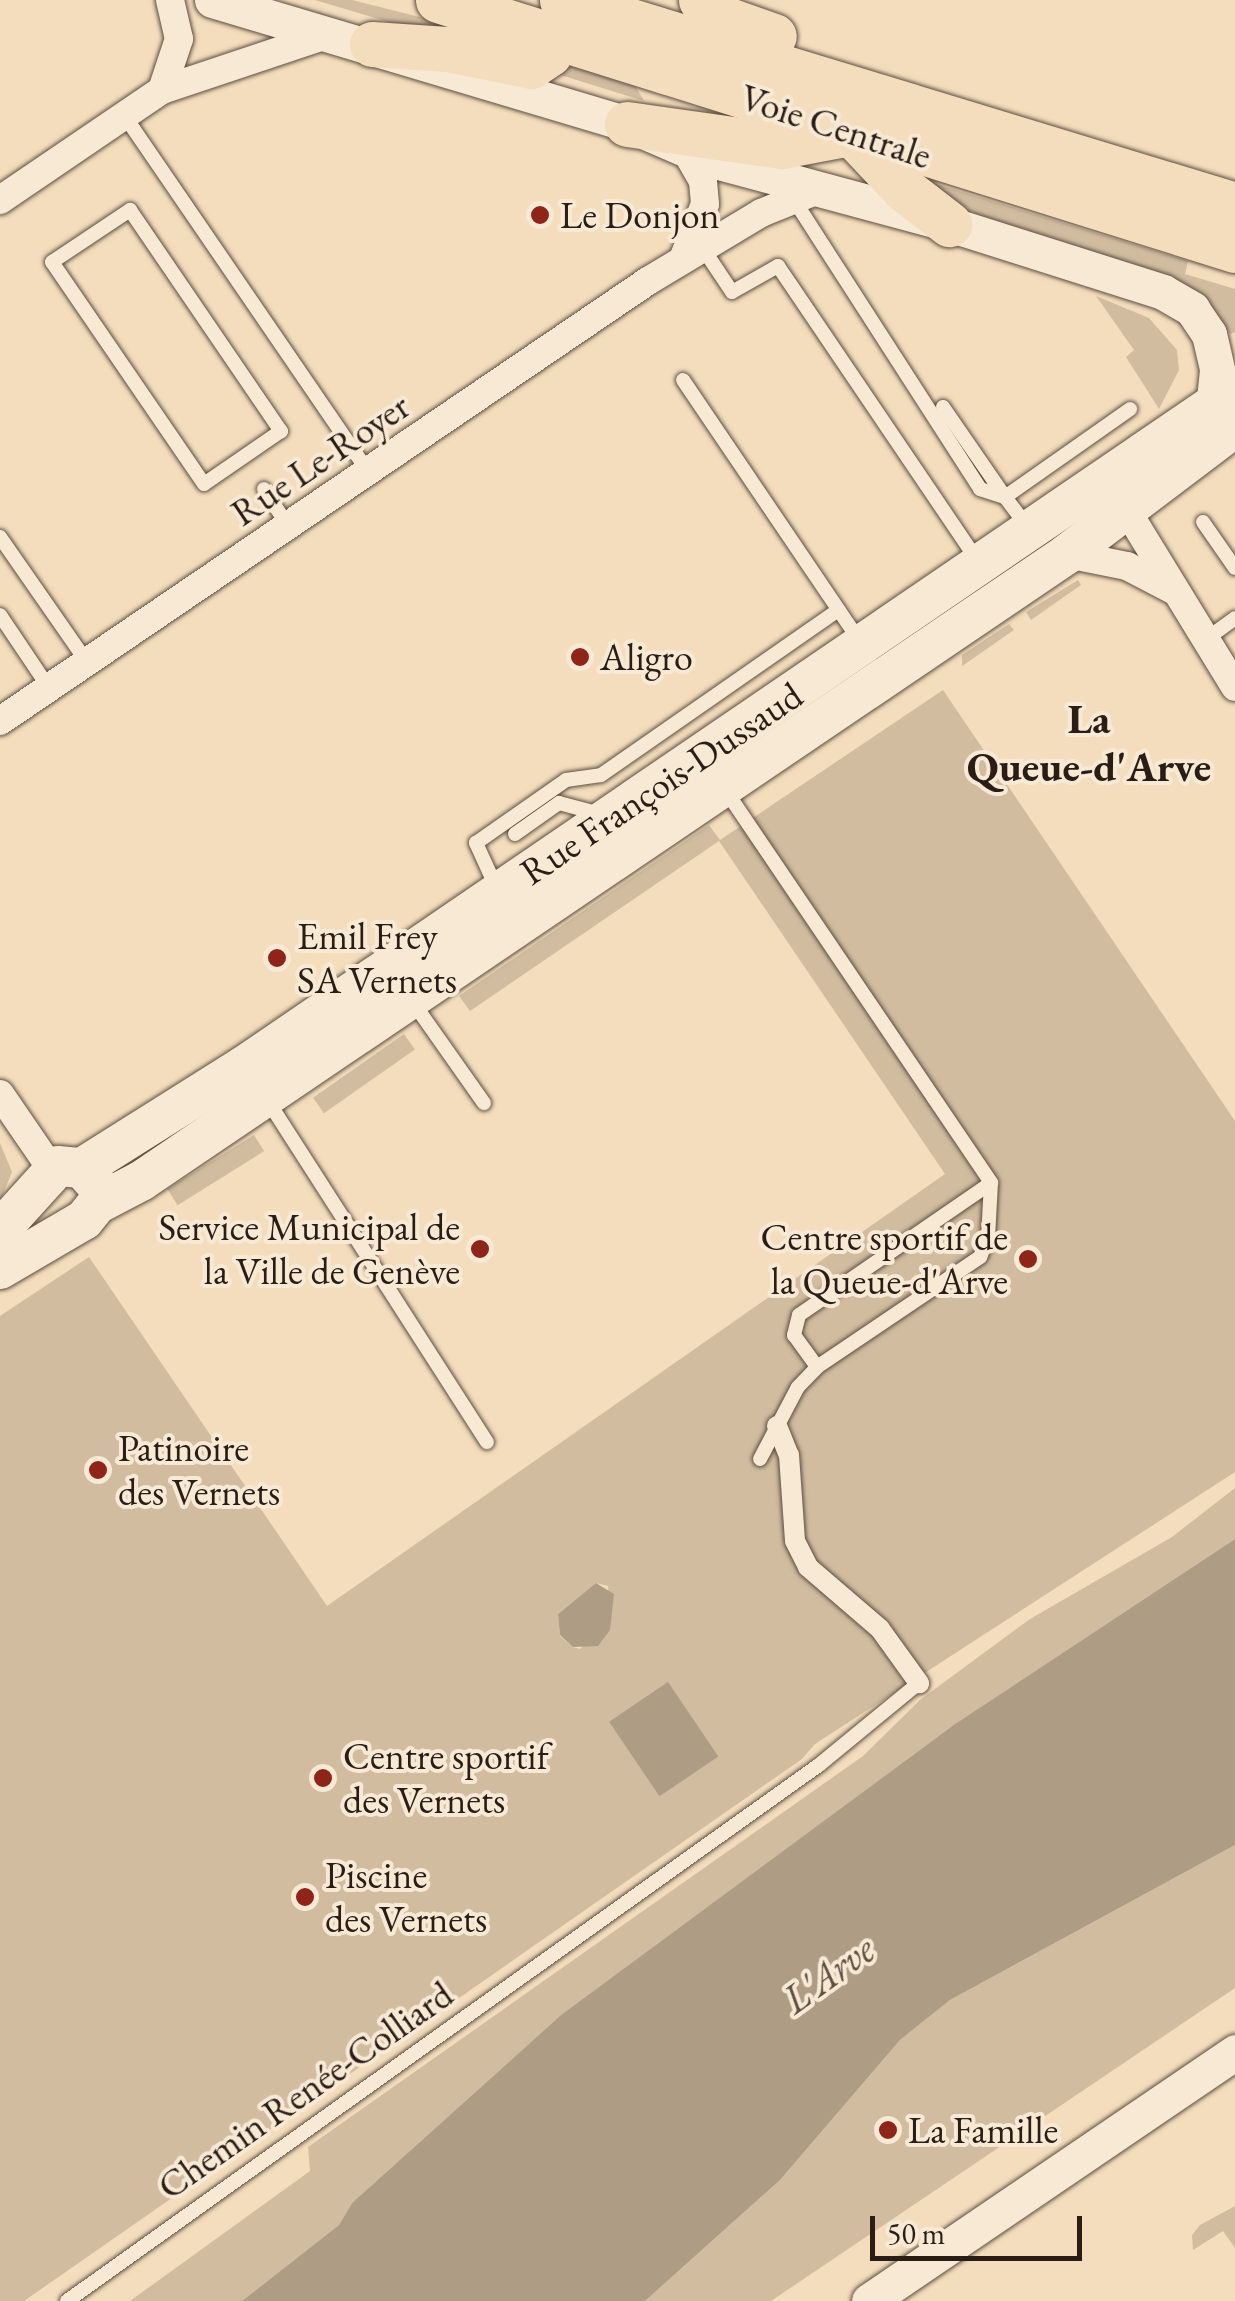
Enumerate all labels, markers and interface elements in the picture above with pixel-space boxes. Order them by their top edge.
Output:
street label: Voie Centrale [735,74,937,178]
place label: Le Donjon [560,192,720,238]
marker: Le Donjon [529,204,551,226]
street label: Rue Le-Royer [222,383,418,535]
place label: Aligro [600,634,693,680]
marker: Aligro [569,646,591,668]
street label: Rue François-Dussaud [511,672,811,894]
district label: La Queue-d'Arve [967,694,1211,792]
place label: Emil Frey SA Vernets [297,913,457,1002]
marker: Emil Frey SA Vernets [266,947,288,969]
place label: Service Municipal de la Ville de Genève [158,1204,460,1294]
place label: Centre sportif de la Queue-d'Arve [761,1214,1008,1304]
marker: Service Municipal de la Ville de Genève [469,1238,491,1260]
marker: Centre sportif de la Queue-d'Arve [1017,1248,1039,1270]
place label: Patinoire des Vernets [118,1425,280,1515]
marker: Patinoire des Vernets [87,1459,109,1481]
place label: Centre sportif des Vernets [343,1733,549,1822]
marker: Centre sportif des Vernets [312,1767,334,1789]
place label: Piscine des Vernets [325,1852,487,1942]
marker: Piscine des Vernets [294,1886,316,1908]
water label: L'Arve [773,1925,883,2023]
street label: Chemin Renée-Colliard [149,1971,461,2209]
place label: La Famille [908,2107,1058,2153]
marker: La Famille [877,2119,899,2141]
scale bar [875,2196,1088,2258]
text: 50 m [887,2214,945,2253]

